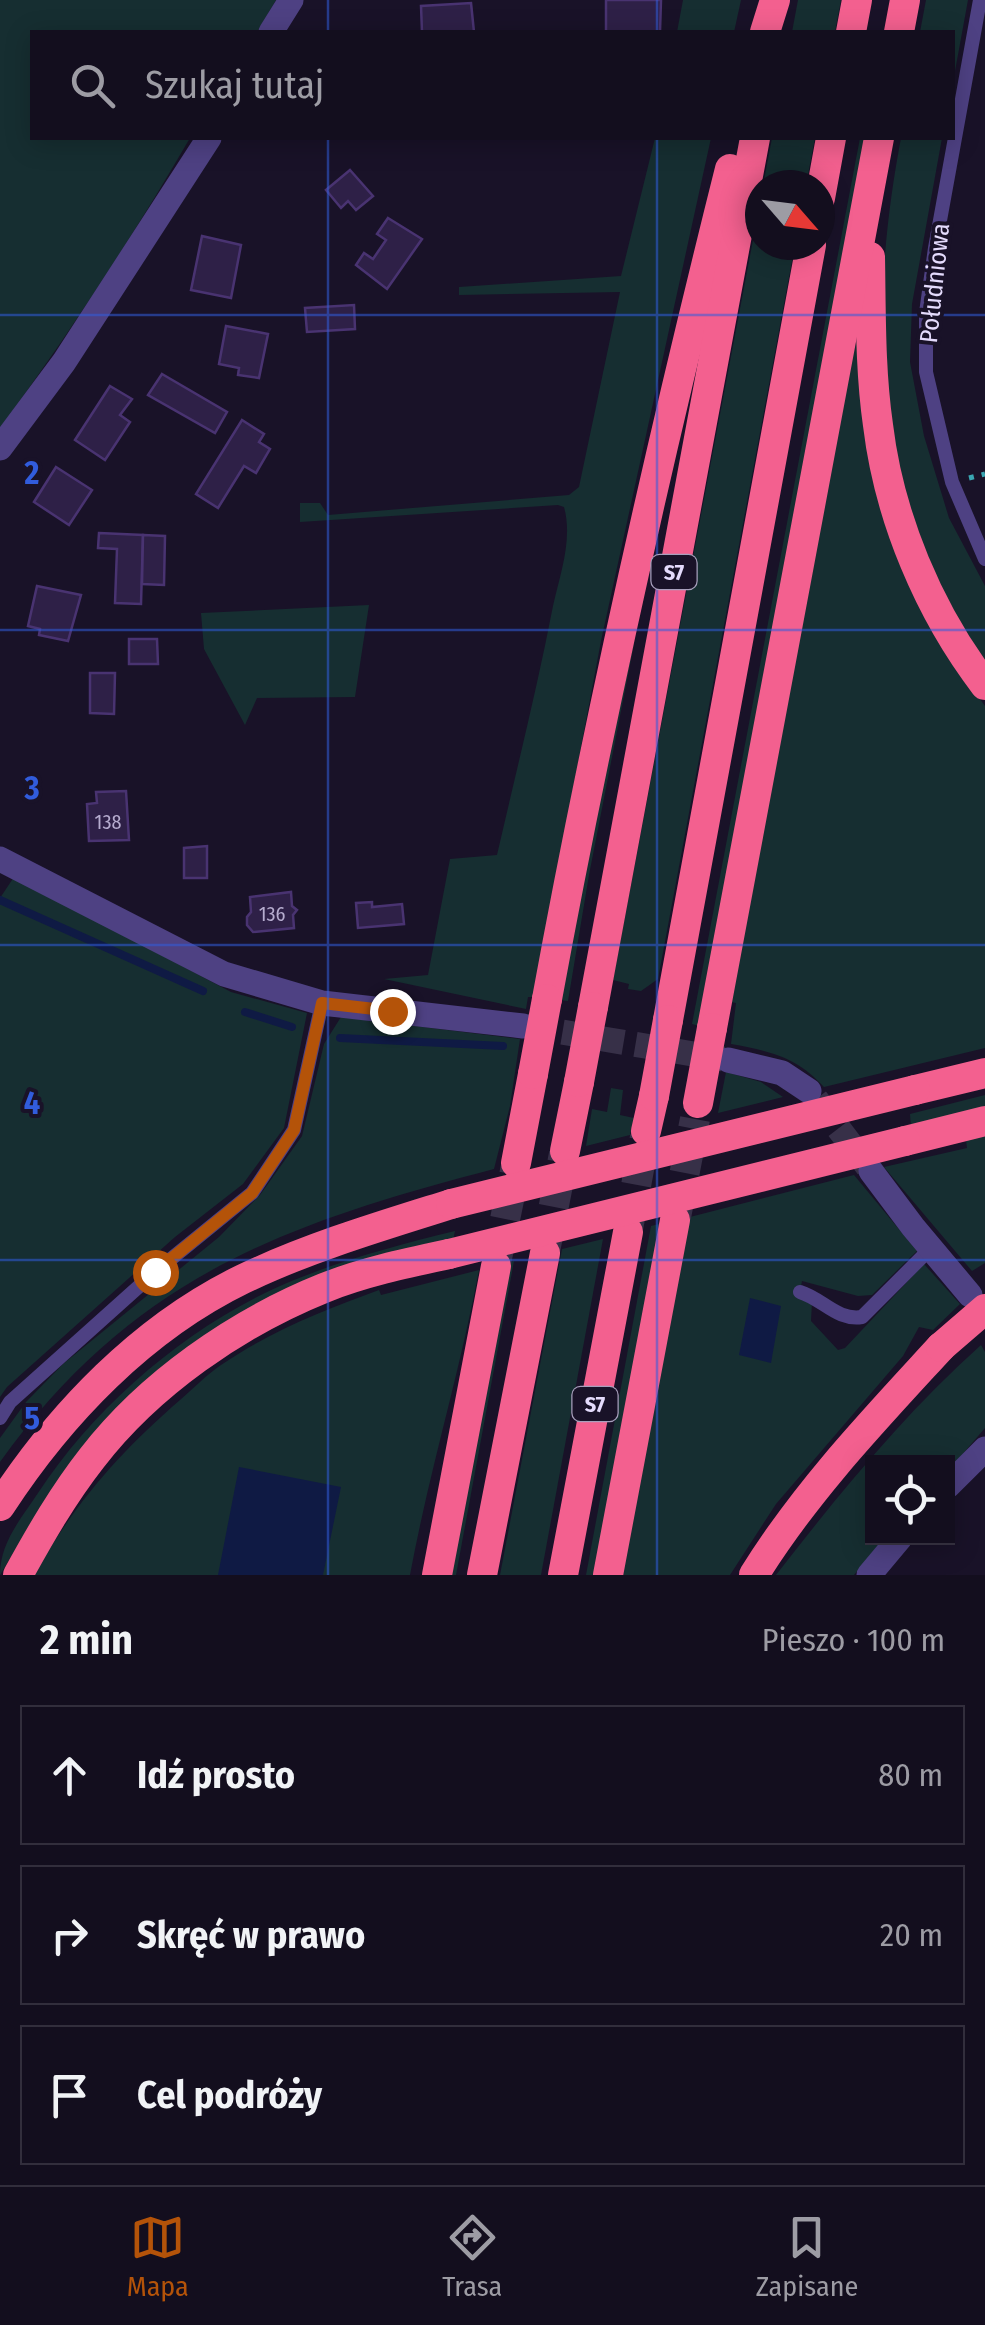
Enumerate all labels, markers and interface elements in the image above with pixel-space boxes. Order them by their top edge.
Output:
search box [30,30,955,140]
icon: search [65,58,120,113]
text: Szukaj tutaj [145,62,324,108]
north arrow [745,170,835,260]
street label: Południowa [914,222,956,344]
text: 2 [24,454,40,492]
road number: S7 [652,555,696,589]
text: 3 [23,769,40,807]
house number: 138 [95,810,121,834]
house number: 136 [259,902,285,926]
route end [370,989,416,1035]
text: 4 [24,1084,40,1122]
route start [133,1250,179,1296]
road number: S7 [572,1387,618,1421]
text: 5 [24,1399,40,1437]
map controls [865,1455,955,1545]
button: locate [865,1455,955,1545]
text: 2 min [40,1615,133,1665]
text: Pieszo · 100 m [762,1621,945,1659]
icon: ahead [42,1748,97,1803]
text: Idź prosto [137,1752,295,1798]
text: 80 m [878,1756,943,1794]
icon: right [42,1908,97,1963]
text: Skręć w prawo [137,1912,365,1958]
text: 20 m [880,1916,943,1954]
icon: arrive [42,2068,97,2123]
text: Cel podróży [137,2072,322,2118]
tab: Mapa [127,2210,189,2303]
tab: Trasa [442,2210,502,2303]
tab: Zapisane [756,2210,858,2303]

